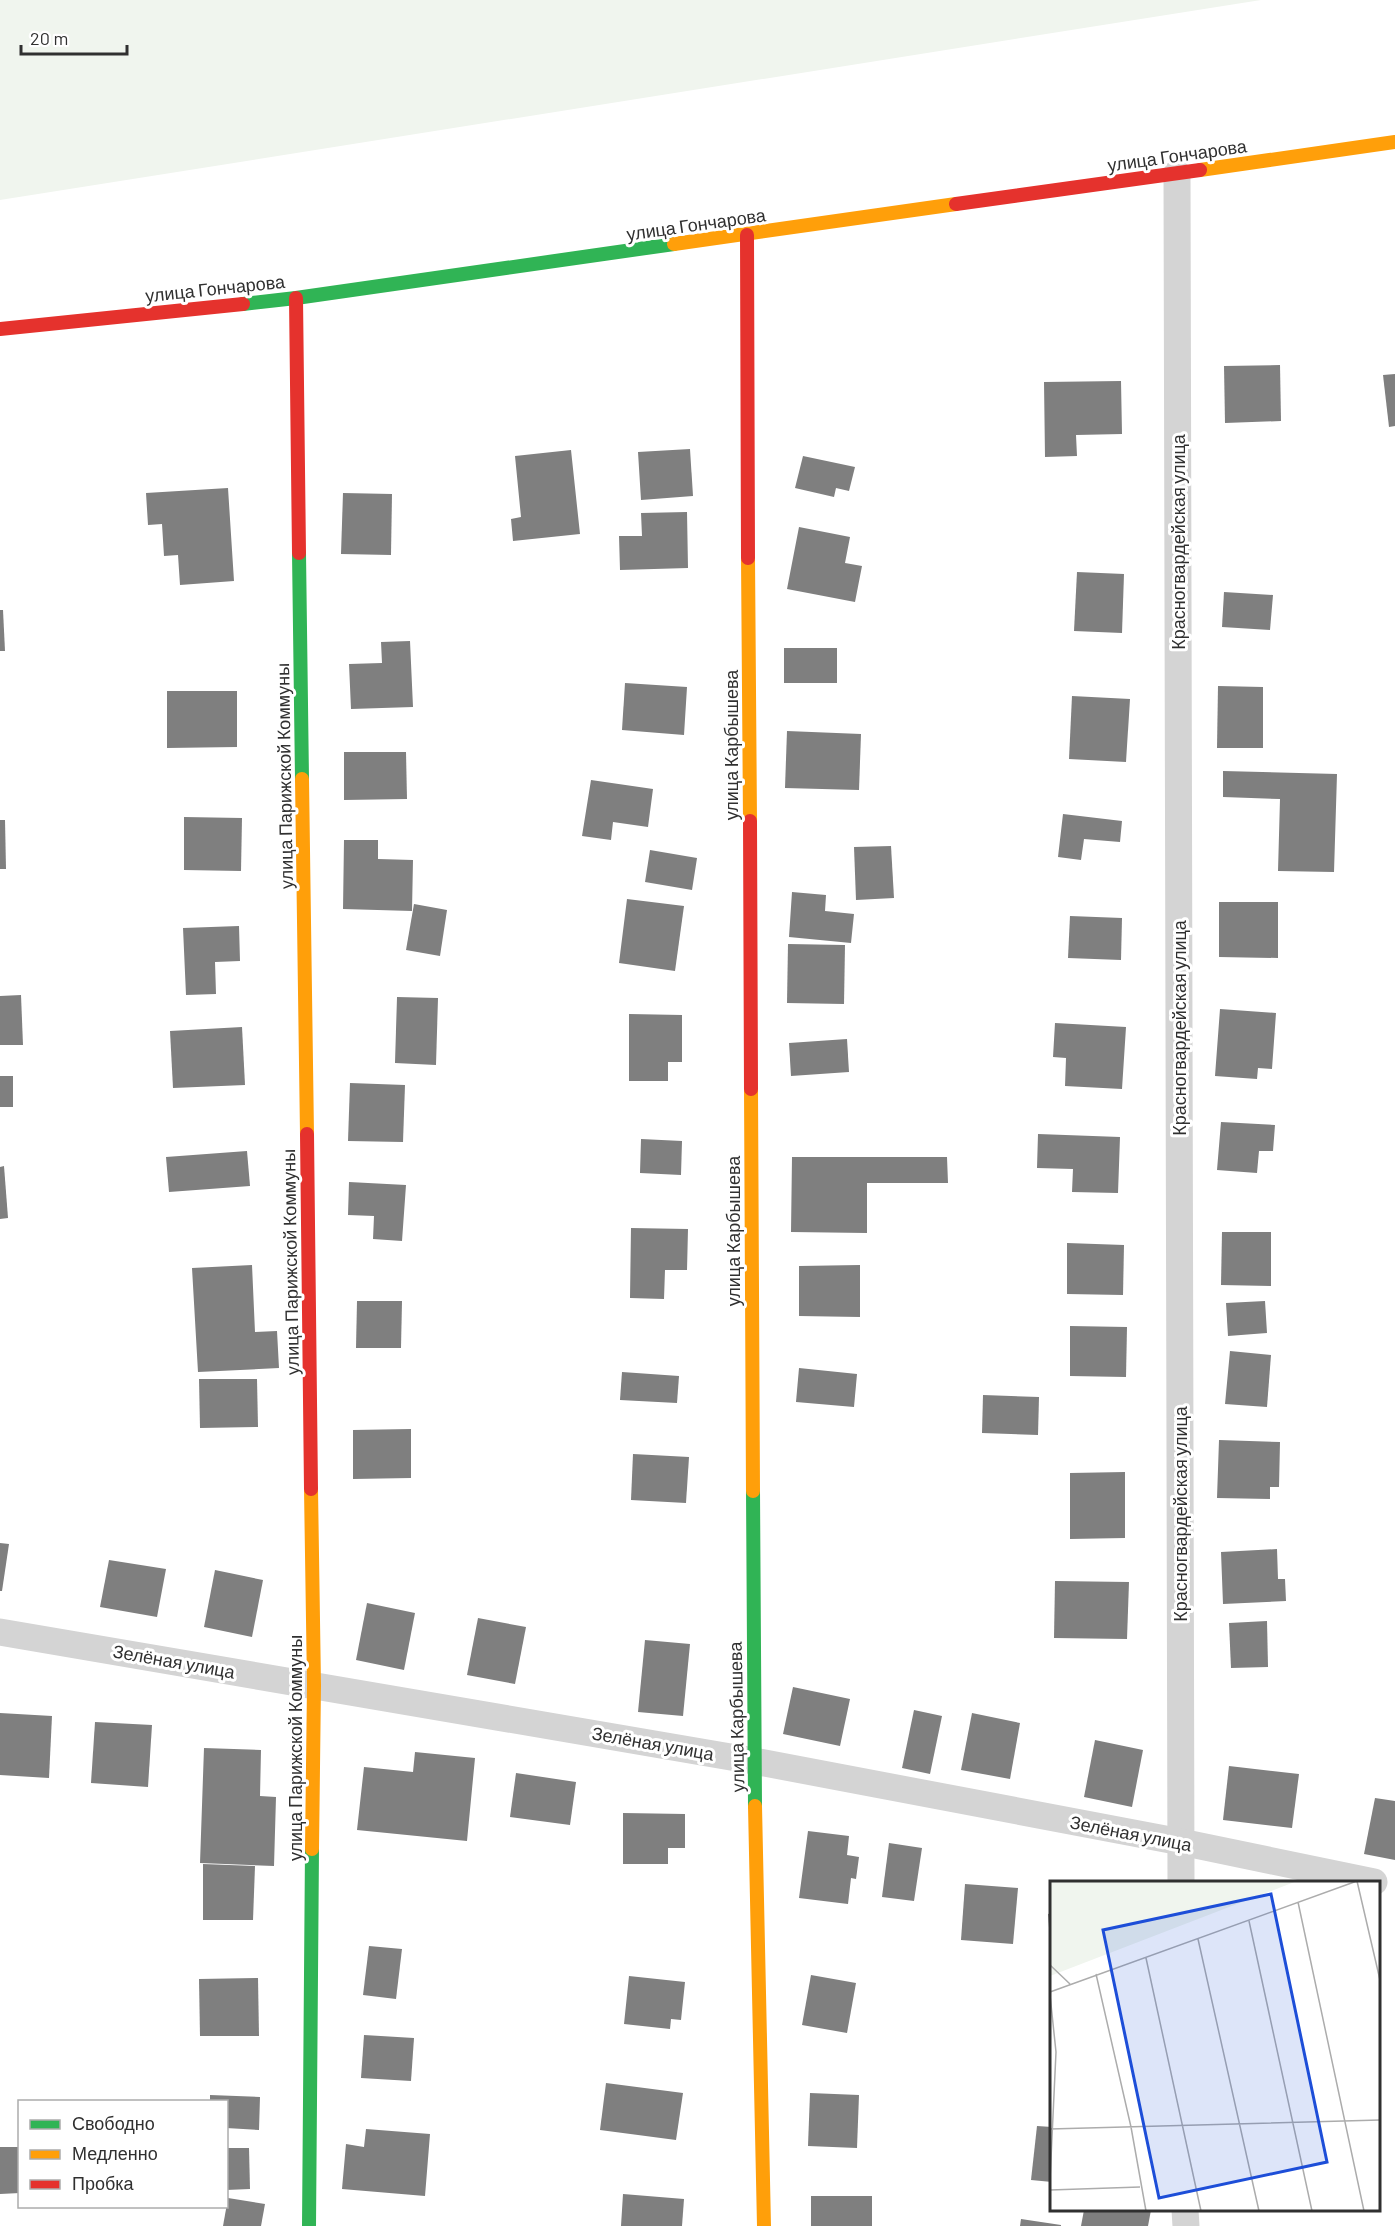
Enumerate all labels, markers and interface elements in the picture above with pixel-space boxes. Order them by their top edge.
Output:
scale bar [21,18,128,56]
text: 20 m [30,27,68,49]
street label: улица Гончарова [1106,134,1249,176]
street label: улица Гончарова [625,203,768,245]
street label: улица Гончарова [144,270,287,306]
street label: Красногвардейская улица [1167,433,1189,650]
street label: улица Парижской Коммуны [271,663,297,889]
street label: улица Карбышева [720,669,742,820]
street label: Красногвардейская улица [1168,919,1190,1136]
street label: улица Парижской Коммуны [277,1149,303,1375]
street label: улица Карбышева [722,1155,744,1306]
street label: Красногвардейская улица [1169,1405,1191,1622]
street label: улица Парижской Коммуны [284,1635,306,1861]
street label: Зелёная улица [111,1639,238,1683]
street label: улица Карбышева [724,1641,748,1793]
street label: Зелёная улица [590,1721,717,1765]
street label: Зелёная улица [1068,1810,1195,1856]
inset map [1050,1881,1380,2211]
legend [18,2100,228,2208]
text: Свободно [72,2112,155,2134]
text: Медленно [72,2142,158,2164]
text: Пробка [72,2172,135,2194]

